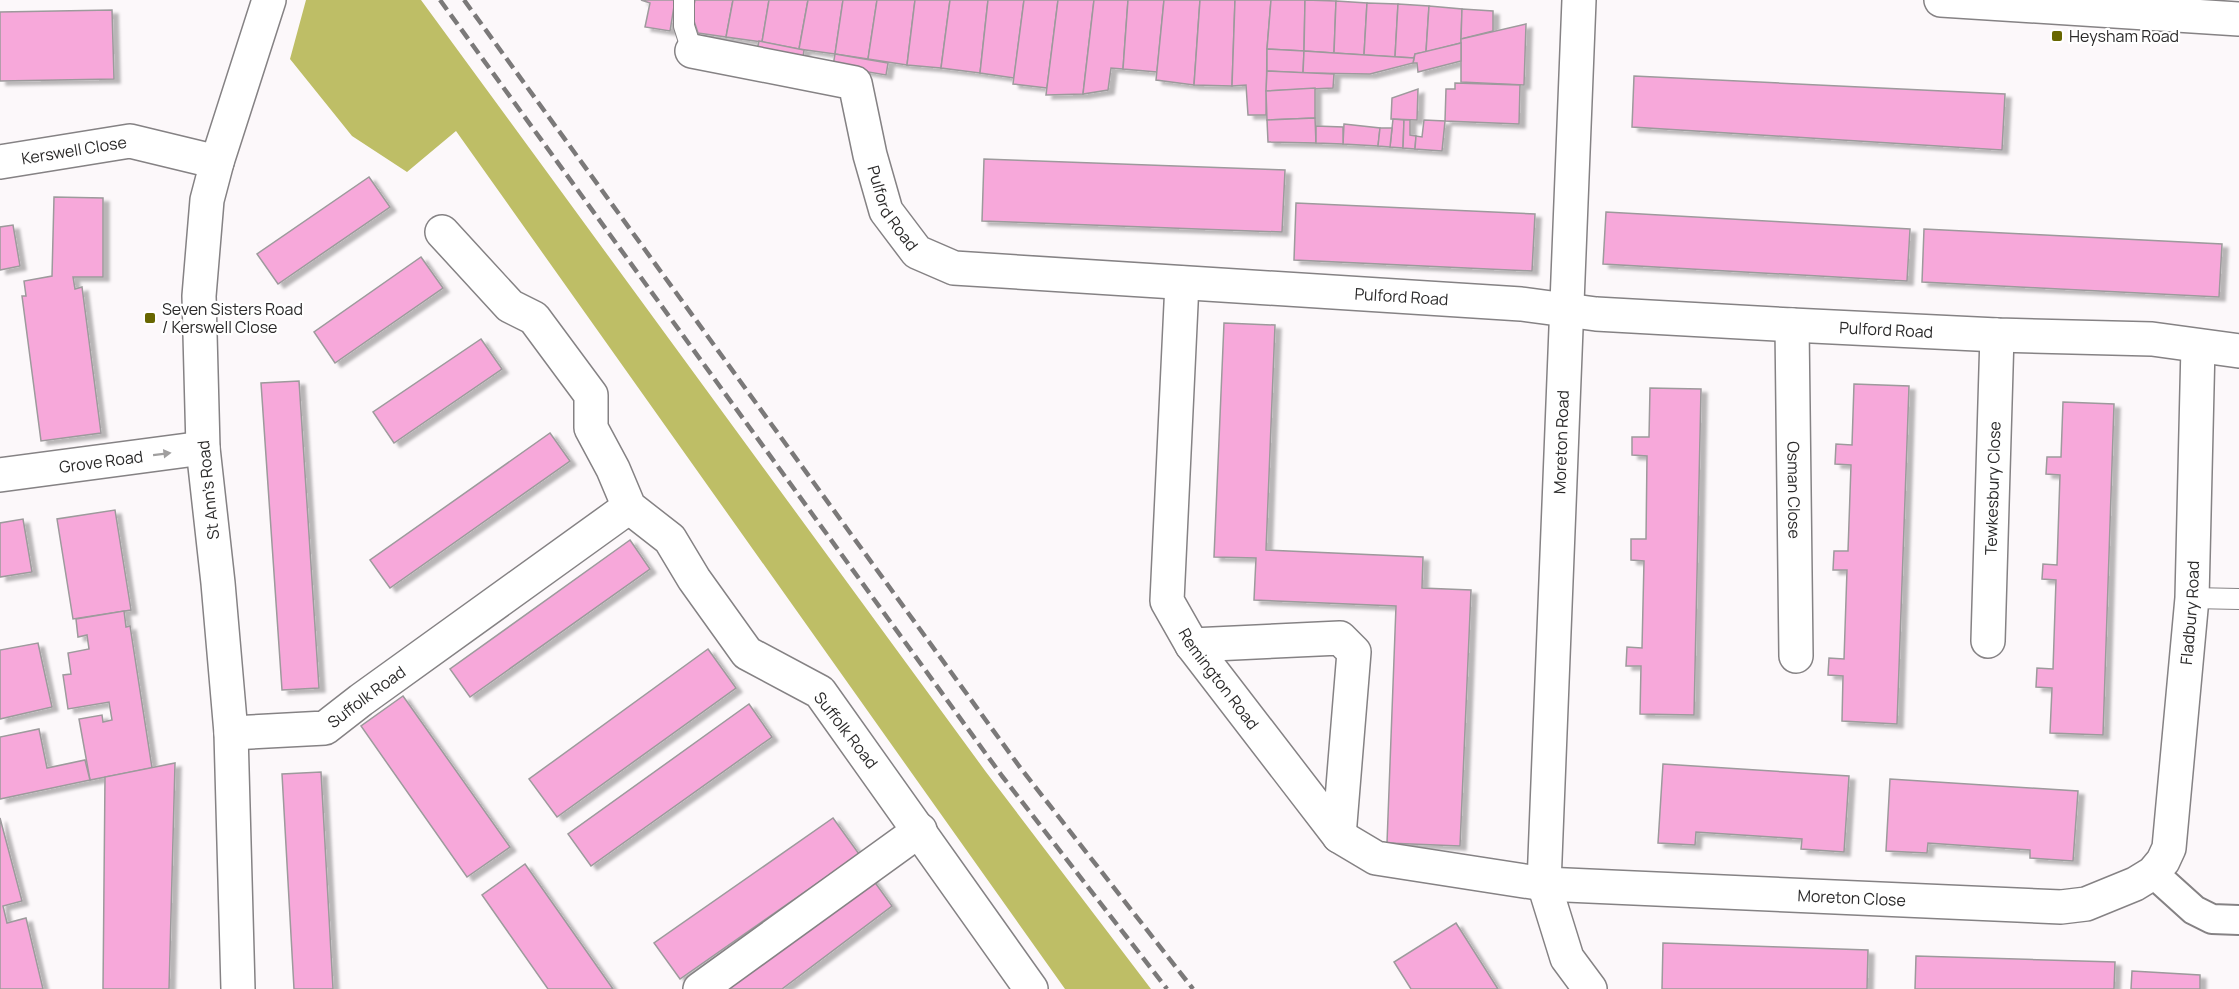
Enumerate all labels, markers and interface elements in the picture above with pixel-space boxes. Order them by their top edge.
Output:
place label: Heysham Road [2069,25,2179,47]
marker: Heysham Road [2050,29,2064,43]
street label: Kerswell Close [20,131,128,169]
street label: Pulford Road [863,163,923,255]
street label: Pulford Road [1354,282,1449,310]
place label: Seven Sisters Road / Kerswell Close [162,298,303,338]
marker: Seven Sisters Road / Kerswell Close [143,311,157,325]
street label: Pulford Road [1839,316,1934,343]
street label: Moreton Road [1548,390,1574,494]
street label: Tewkesbury Close [1980,421,2005,555]
street label: St Ann's Road [192,439,224,541]
street label: Osman Close [1782,441,1806,539]
street label: Grove Road [58,445,144,478]
one-way arrow [153,449,172,458]
street label: Fladbury Road [2175,560,2204,666]
street label: Remington Road [1174,624,1264,734]
street label: Suffolk Road [323,661,410,733]
street label: Suffolk Road [809,687,883,773]
street label: Moreton Close [1797,884,1906,911]

